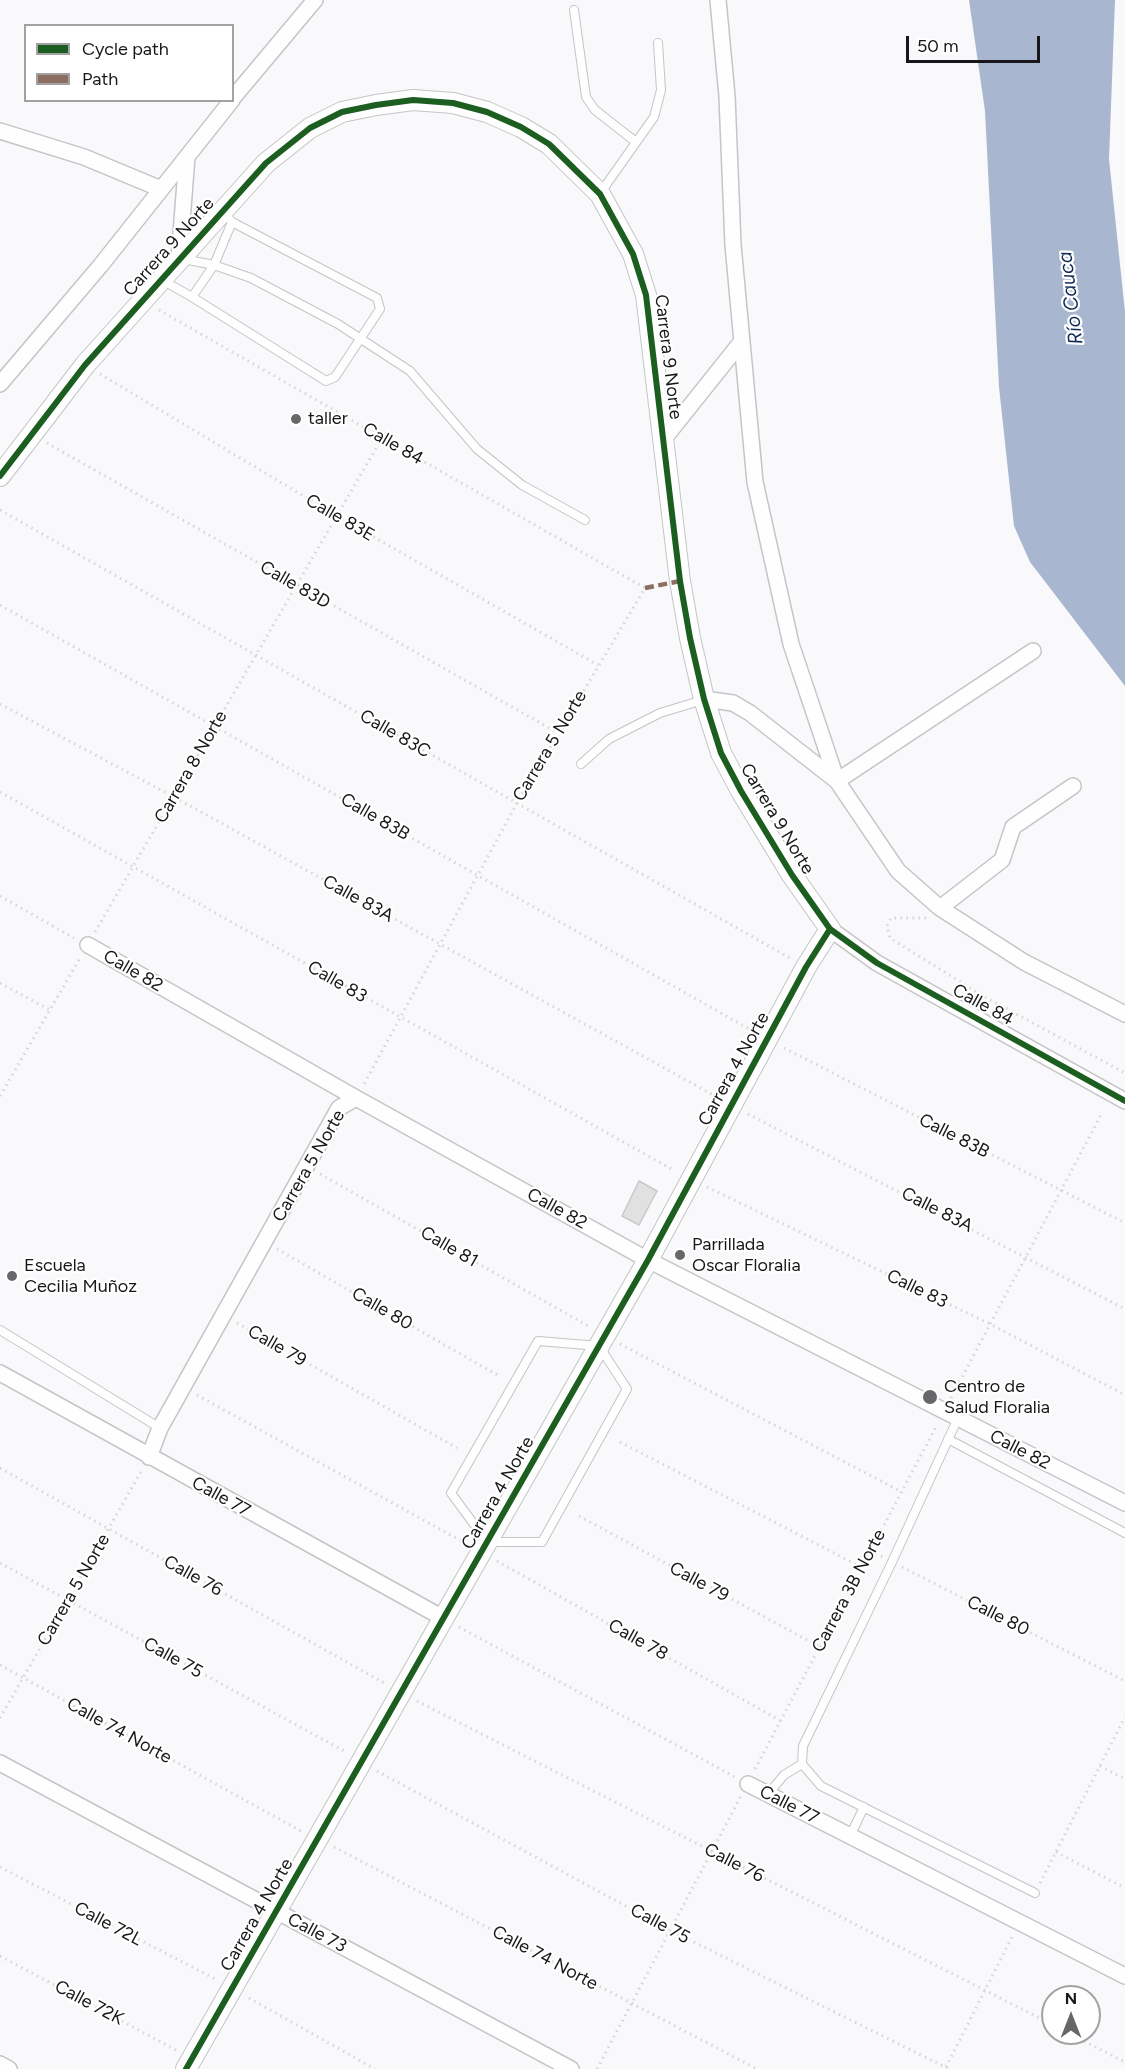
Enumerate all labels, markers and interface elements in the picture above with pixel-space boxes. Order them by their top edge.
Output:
legend [24,24,234,102]
scale bar [909,24,1042,62]
text: 50 m [917,35,959,57]
text: Cycle path [82,38,169,60]
text: Path [82,68,118,90]
street label: Carrera 9 Norte [119,193,219,301]
water label: Río Cauca [1053,250,1089,346]
street label: Carrera 9 Norte [650,293,686,421]
place label: taller [308,408,348,430]
marker: taller [289,412,303,426]
street label: Calle 84 [359,418,427,470]
street label: Calle 83E [302,490,378,546]
street label: Calle 83D [256,556,334,614]
street label: Carrera 5 Norte [508,687,592,805]
street label: Calle 83C [356,705,434,763]
street label: Carrera 8 Norte [150,707,232,827]
street label: Carrera 9 Norte [735,760,819,878]
street label: Calle 83B [337,789,413,845]
street label: Calle 83A [319,871,397,927]
street label: Calle 82 [99,945,167,997]
street label: Calle 83 [303,956,371,1008]
street label: Calle 84 [949,979,1017,1031]
street label: Carrera 4 Norte [694,1008,774,1130]
street label: Carrera 5 Norte [268,1106,350,1226]
street label: Calle 83B [915,1109,993,1163]
street label: Calle 83A [898,1183,976,1237]
street label: Calle 82 [523,1184,591,1234]
street label: Calle 81 [416,1222,482,1272]
place label: Parrillada Oscar Floralia [692,1234,801,1276]
marker: Parrillada Oscar Floralia [673,1248,687,1262]
place label: Escuela Cecilia Muñoz [24,1255,137,1298]
street label: Calle 83 [883,1265,951,1313]
marker: Escuela Cecilia Muñoz [5,1269,19,1283]
street label: Calle 80 [348,1283,416,1335]
street label: Calle 79 [244,1321,310,1371]
place label: Centro de Salud Floralia [944,1376,1050,1418]
marker: Centro de Salud Floralia [921,1388,939,1406]
street label: Calle 82 [986,1426,1054,1474]
street label: Carrera 4 Norte [457,1433,539,1553]
street label: Calle 77 [188,1472,254,1522]
street label: Carrera 3B Norte [808,1526,890,1656]
street label: Carrera 5 Norte [33,1530,115,1650]
street label: Calle 76 [160,1551,226,1601]
street label: Calle 79 [666,1557,732,1607]
street label: Calle 80 [963,1591,1033,1641]
street label: Calle 78 [604,1615,672,1665]
street label: Calle 75 [140,1633,206,1683]
street label: Calle 74 Norte [63,1693,175,1769]
street label: Calle 77 [756,1781,822,1829]
street label: Calle 76 [700,1839,768,1887]
street label: Carrera 4 Norte [216,1855,298,1975]
street label: Calle 72L [71,1897,145,1951]
street label: Calle 75 [627,1899,693,1949]
street label: Calle 73 [284,1908,350,1958]
street label: Calle 74 Norte [488,1921,602,1995]
street label: Calle 72K [51,1976,127,2030]
north arrow [1041,1985,1101,2045]
text: N [1065,1989,1077,2008]

